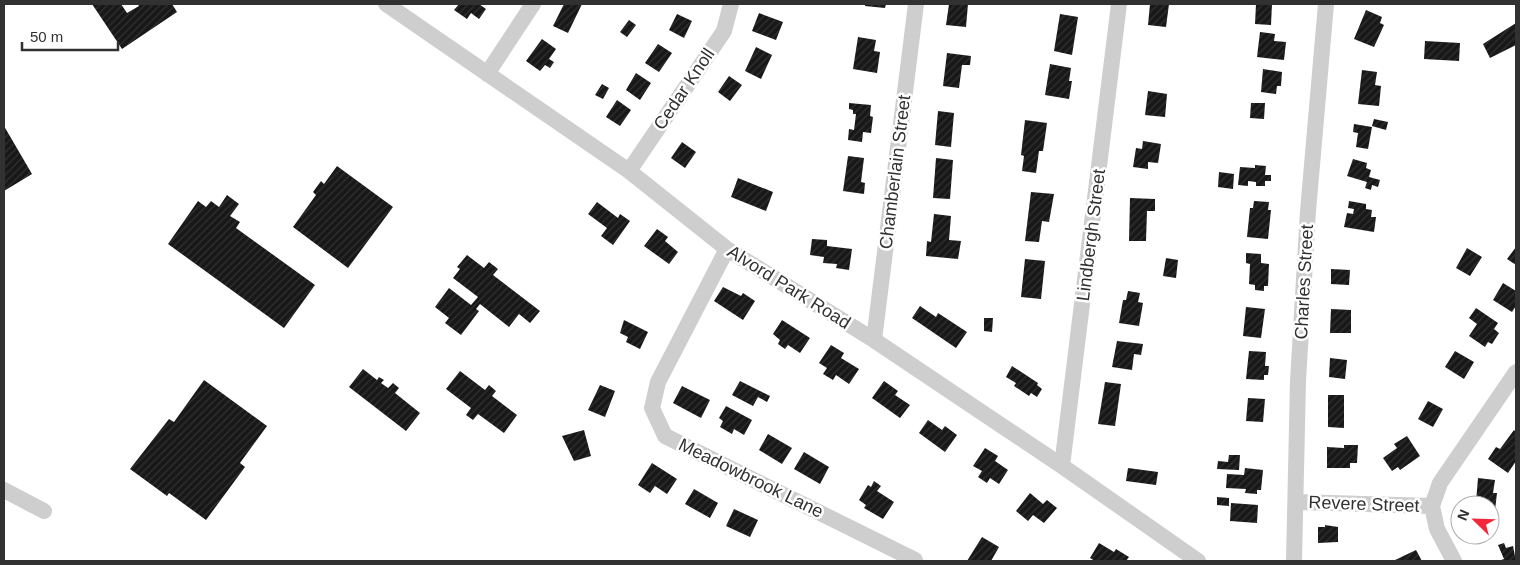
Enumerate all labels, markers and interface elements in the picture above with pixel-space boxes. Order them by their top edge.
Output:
scale bar [22,20,119,52]
text: 50 m [30,28,63,45]
street label: Cedar Knoll [649,44,719,134]
street label: Chamberlain Street [876,94,914,250]
street label: Lindbergh Street [1073,168,1109,302]
street label: Charles Street [1291,224,1317,340]
street label: Alvord Park Road [724,241,854,333]
street label: Meadowbrook Lane [676,434,826,522]
street label: Revere Street [1308,492,1420,516]
north arrow [1450,495,1500,545]
text: N [1454,507,1472,523]

